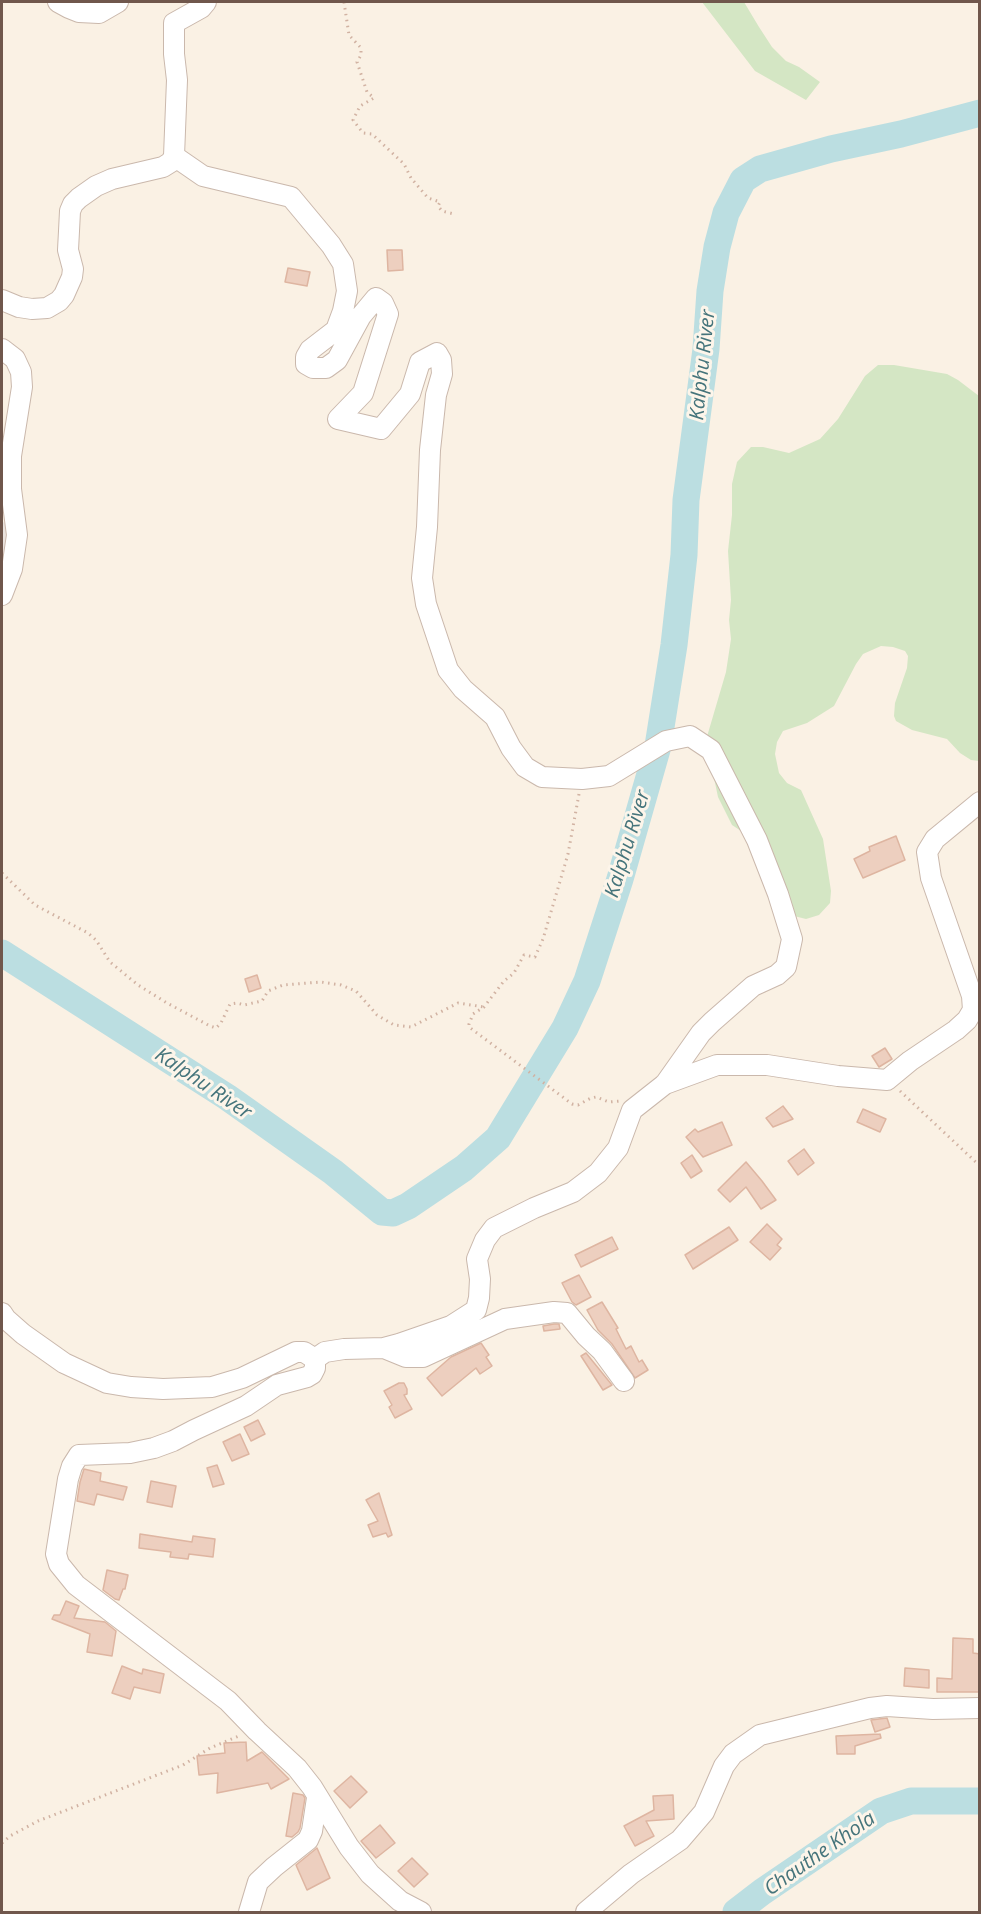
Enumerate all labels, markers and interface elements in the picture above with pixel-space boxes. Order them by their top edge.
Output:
water label: Kalphu River [685,309,721,421]
water label: Kalphu River [600,787,656,901]
water label: Kalphu River [150,1043,256,1125]
water label: Chauthe Khola [760,1807,880,1901]

